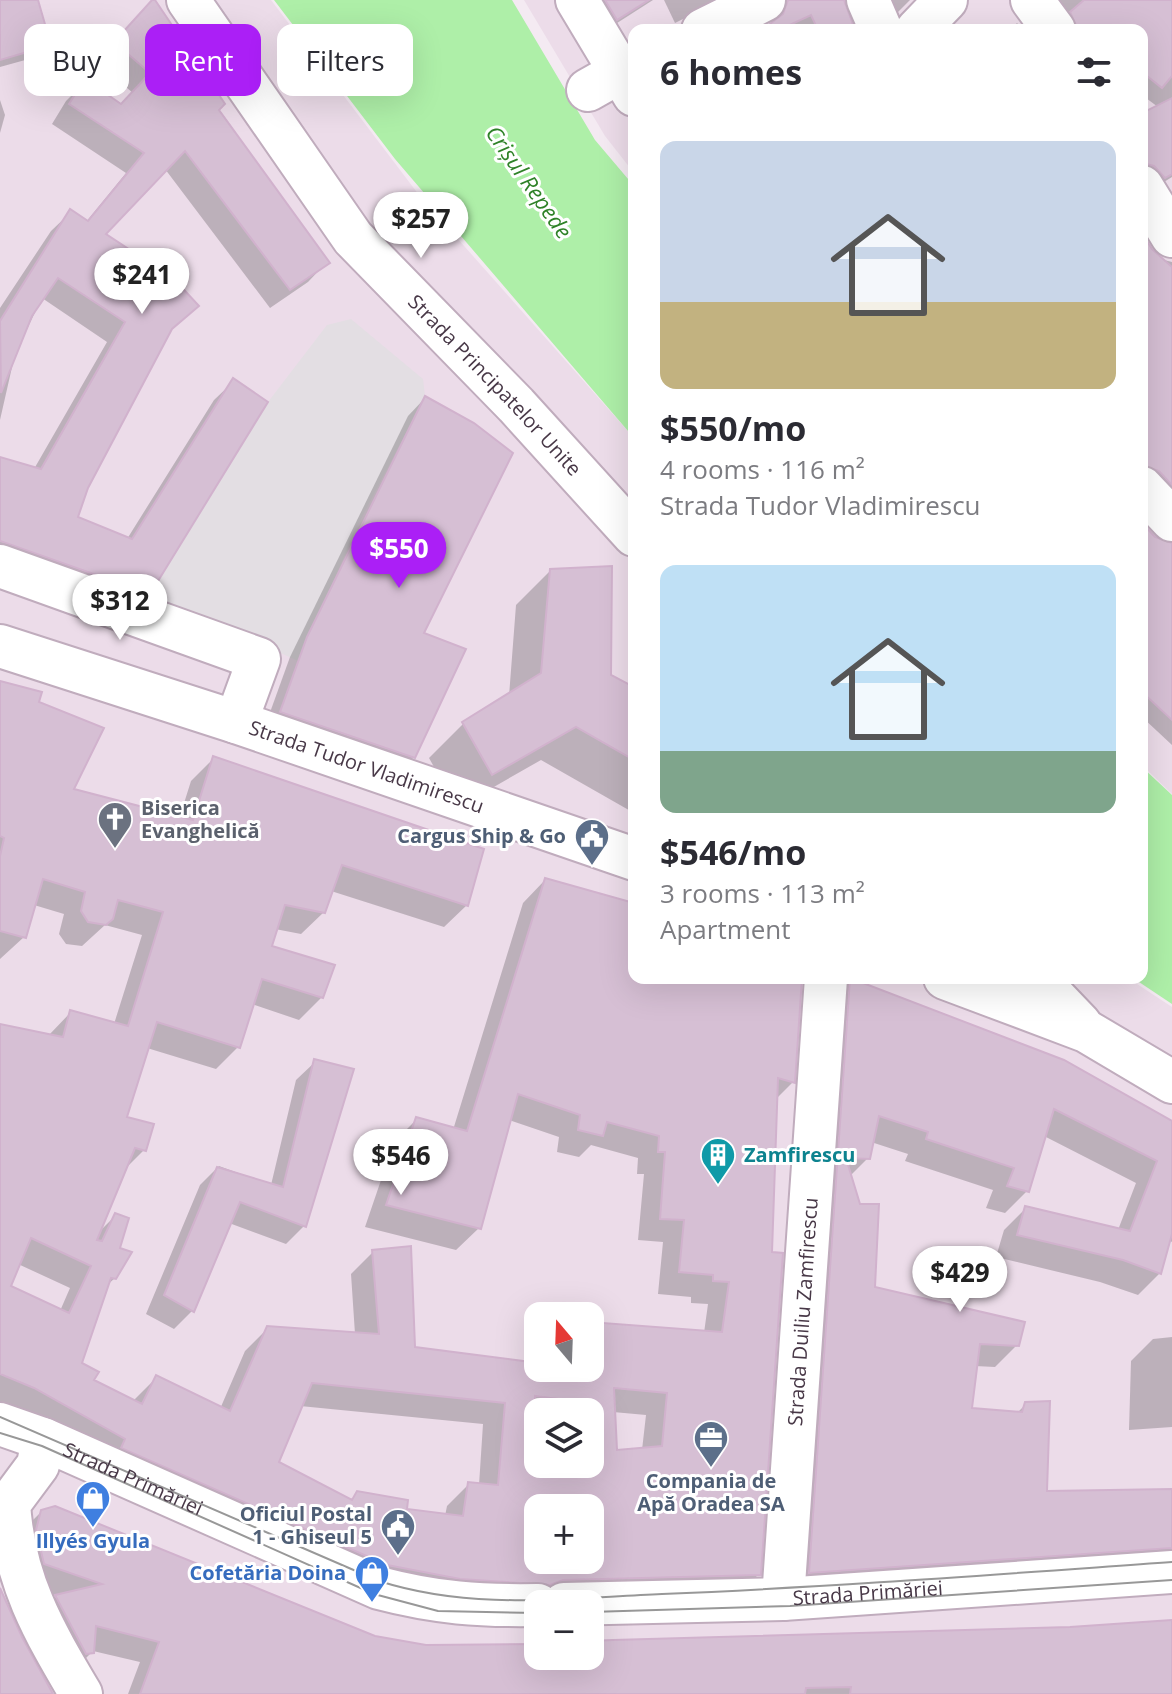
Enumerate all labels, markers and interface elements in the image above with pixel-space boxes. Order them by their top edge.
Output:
chip: Buy [24,24,129,96]
chip: Rent [145,24,261,96]
chip: Filters [277,24,413,96]
text: 6 homes [660,49,802,95]
icon: filters [1072,50,1116,94]
water label: Crișul Repede [480,119,580,244]
pin: $257 [374,192,468,260]
icon: home [816,193,960,337]
text: $257 [391,200,451,236]
pin: $241 [95,248,189,316]
text: $241 [112,256,172,292]
street label: Strada Principatelor Unite [402,288,588,481]
text: $550/mo [660,405,806,451]
text: 4 rooms · 116 m² [660,451,865,487]
text: Strada Tudor Vladimirescu [660,487,981,523]
pin: $550 [352,522,446,590]
text: $550 [369,530,429,566]
pin: $312 [73,574,167,642]
text: $312 [90,582,150,618]
icon: home [816,617,960,761]
street label: Strada Tudor Vladimirescu [246,714,488,819]
place label: Biserica Evanghelică [141,794,260,844]
church icon: Biserica Evanghelică [96,800,134,850]
public building icon: Cargus Ship & Go [573,817,611,867]
place label: Cargus Ship & Go [397,822,566,849]
text: $546/mo [660,829,806,875]
text: 3 rooms · 113 m² [660,875,865,911]
text: Apartment [660,911,791,947]
pin: $546 [354,1129,448,1197]
building icon: Zamfirescu [699,1136,737,1186]
text: $546 [371,1137,431,1173]
place label: Zamfirescu [744,1141,855,1168]
street label: Strada Duiliu Zamfirescu [781,1196,824,1427]
pin: $429 [913,1246,1007,1314]
text: $429 [930,1254,990,1290]
north arrow [524,1302,604,1382]
map controls [524,1302,604,1670]
button: layers [524,1398,604,1478]
office icon: Compania de Apă Oradea SA [692,1419,730,1469]
street label: Strada Primăriei [59,1436,207,1521]
place label: Compania de Apă Oradea SA [637,1467,785,1517]
shop icon: Illyés Gyula [74,1479,112,1529]
button: + [524,1494,604,1574]
place label: Oficiul Postal 1 - Ghiseul 5 [240,1500,372,1550]
public building icon: Oficiul Postal 1 - Ghiseul 5 [379,1507,417,1557]
place label: Illyés Gyula [36,1527,150,1554]
shop icon: Cofetăria Doina [353,1554,391,1604]
place label: Cofetăria Doina [190,1559,346,1586]
street label: Strada Primăriei [792,1574,944,1611]
button: − [524,1590,604,1670]

